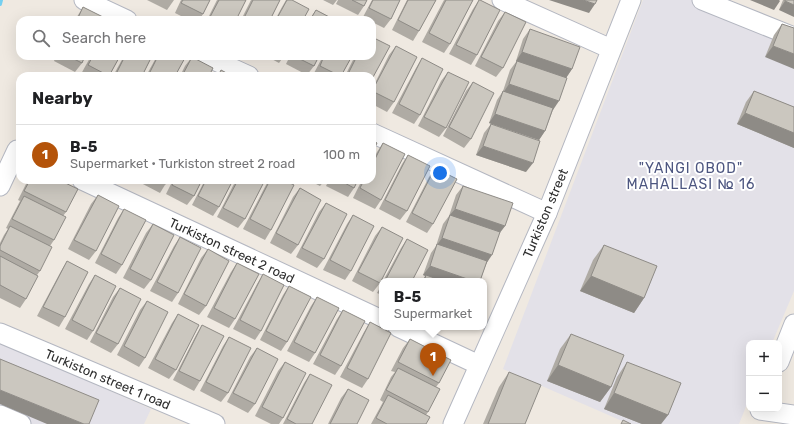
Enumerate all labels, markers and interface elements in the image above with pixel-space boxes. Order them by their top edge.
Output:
search box [16,16,376,60]
icon: search [30,27,52,49]
text: Search here [62,29,146,47]
text: Nearby [32,88,93,108]
text: В-5 [70,138,97,156]
text: 1 [42,147,48,162]
text: 100 m [323,147,360,162]
text: Supermarket · Turkiston street 2 road [70,156,295,171]
district label: "YANGI OBOD" MAHALLASI № 16 [627,160,755,193]
your location [430,163,450,183]
street label: Turkiston street [520,166,571,260]
street label: Turkiston street 2 road [167,215,297,286]
popup [379,278,487,330]
text: В-5 [394,288,421,306]
text: Supermarket [394,306,472,321]
map controls [746,340,782,412]
button: + [746,340,782,376]
pin: 1 [420,343,446,376]
street label: Turkiston street 1 road [43,346,173,413]
button: − [746,376,782,412]

